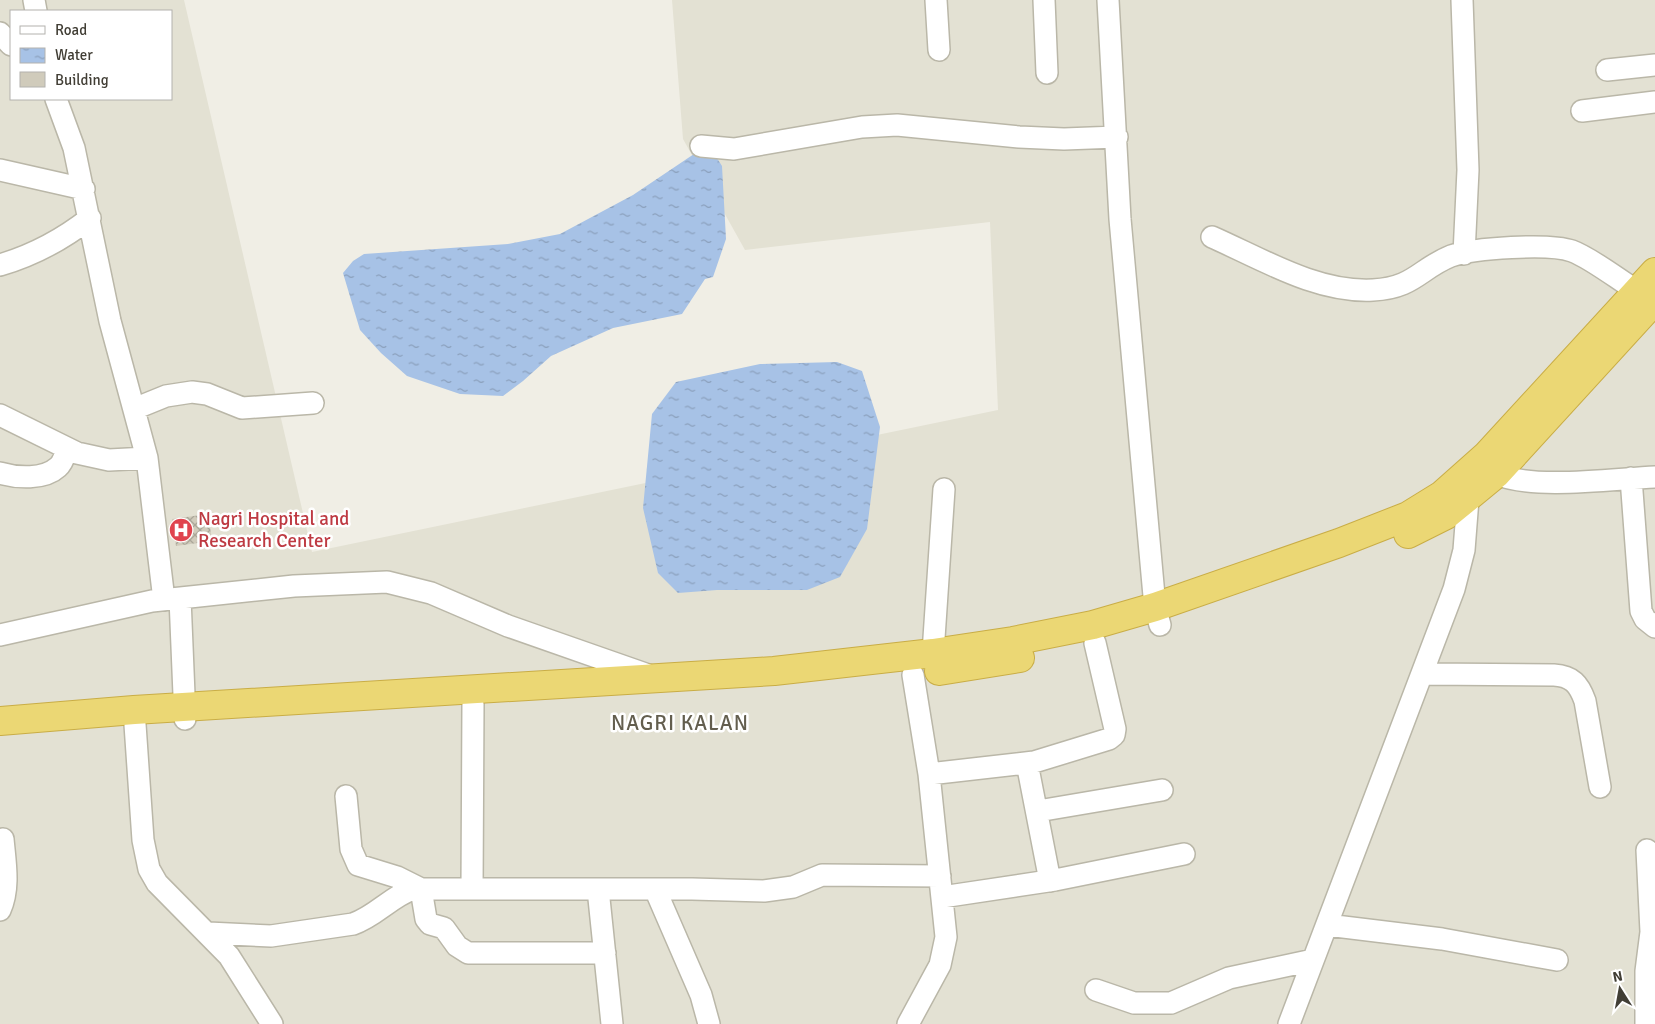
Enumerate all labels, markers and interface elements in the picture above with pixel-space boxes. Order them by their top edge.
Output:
legend [10,10,172,100]
text: Road [55,21,87,39]
text: Water [55,46,93,64]
text: Building [55,71,109,89]
place label: Nagri Hospital and Research Center [198,507,349,553]
hospital icon: Nagri Hospital and Research Center [168,517,194,543]
district label: NAGRI KALAN [611,710,749,736]
north arrow [1595,964,1645,1014]
text: N [1611,967,1624,986]

